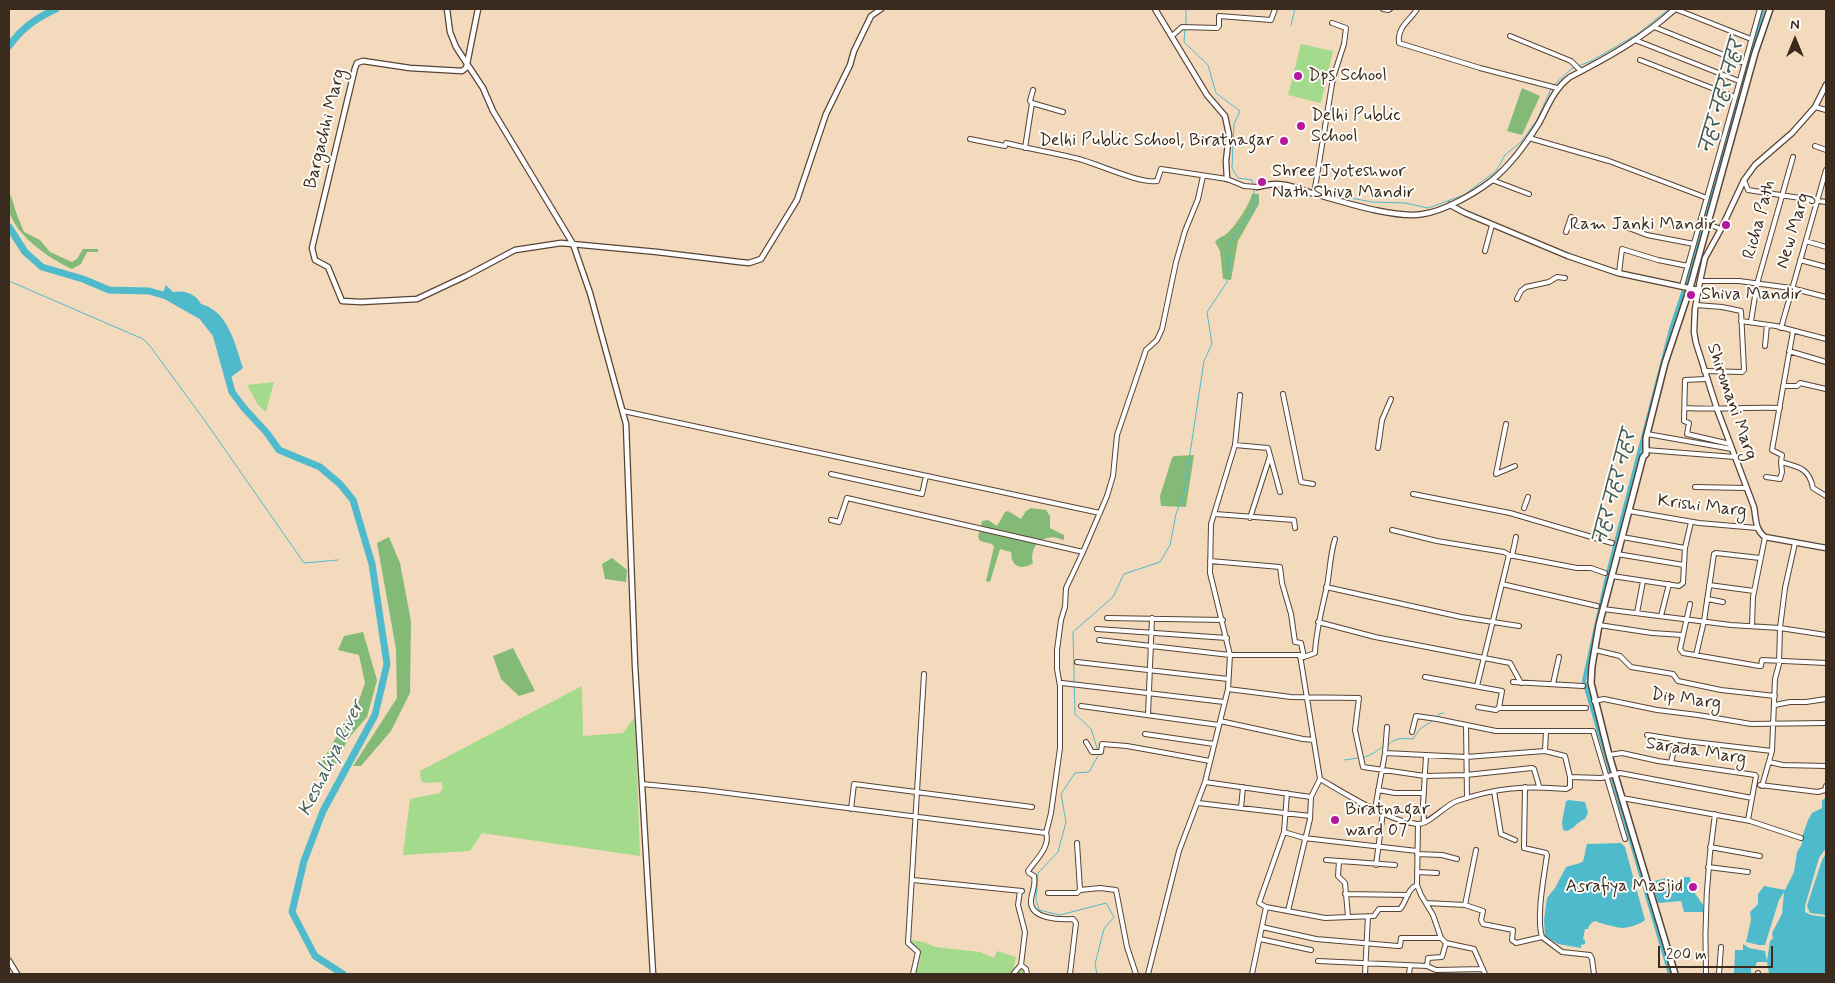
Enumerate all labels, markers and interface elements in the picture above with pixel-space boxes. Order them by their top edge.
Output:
north arrow [1770,15,1820,65]
text: N [1790,16,1800,34]
water label: नहर नहर नहर [1696,38,1750,156]
place label: Dps School [1308,65,1387,87]
street label: Bargachhi Marg [301,67,351,191]
marker: Dps School [1292,70,1304,82]
place label: Delhi Public School [1311,105,1401,148]
marker: Delhi Public School [1295,120,1307,132]
place label: Delhi Public School, Biratnagar [1039,130,1274,152]
marker: Delhi Public School, Biratnagar [1278,135,1290,147]
place label: Shree Jyoteshwor Nath Shiva Mandir [1272,161,1415,203]
marker: Shree Jyoteshwor Nath Shiva Mandir [1256,176,1268,188]
street label: Richa Path [1739,178,1781,262]
street label: New Marg [1772,190,1816,272]
place label: Ram Janki Mandir [1570,214,1716,236]
marker: Ram Janki Mandir [1720,219,1732,231]
place label: Shiva Mandir [1701,284,1802,306]
marker: Shiva Mandir [1685,289,1697,301]
street label: Shiromani Marg [1701,341,1761,463]
water label: नहर नहर नहर [1590,429,1642,547]
street label: Krishi Marg [1656,491,1748,523]
street label: Dip Marg [1650,684,1722,716]
water label: Keshaliya River [294,698,370,820]
street label: Sarada Marg [1644,733,1748,771]
place label: Biratnagar ward 07 [1345,799,1430,842]
marker: Biratnagar ward 07 [1329,814,1341,826]
place label: Asrafiya Masjid [1566,876,1683,898]
marker: Asrafiya Masjid [1687,881,1699,893]
scale bar [1660,936,1775,968]
text: 200 m [1666,945,1707,965]

